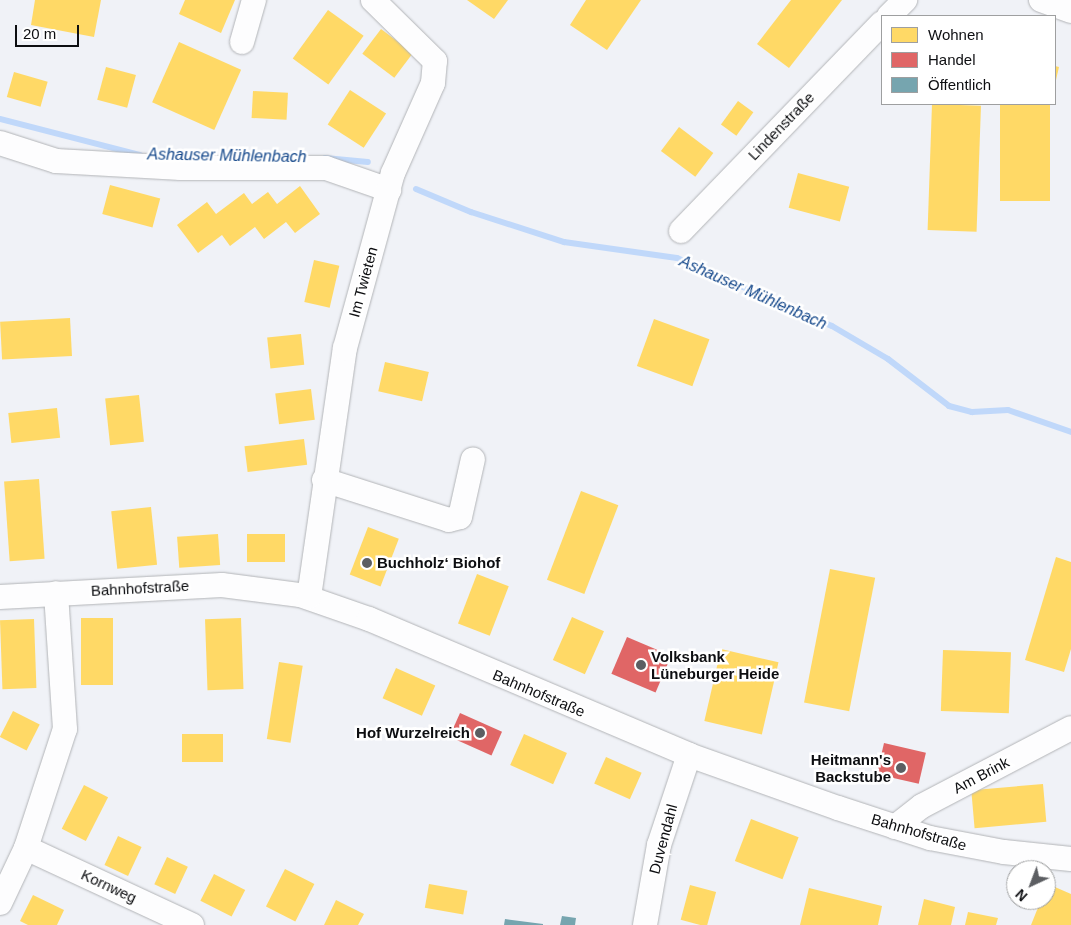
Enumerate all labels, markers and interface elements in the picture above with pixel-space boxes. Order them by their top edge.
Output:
scale bar [18,15,81,47]
legend [881,15,1056,105]
text: 20 m [23,25,56,42]
text: Wohnen [928,26,984,43]
text: Handel [928,51,976,68]
text: Öffentlich [928,76,991,93]
street label: Lindenstraße [744,88,818,164]
water label: Ashauser Mühlenbach [147,145,307,167]
street label: Im Twieten [345,245,381,319]
water label: Ashauser Mühlenbach [676,252,830,334]
place label: Buchholz‘ Biohof [377,554,500,572]
marker: Buchholz‘ Biohof [361,557,373,569]
street label: Bahnhofstraße [90,576,190,600]
place label: Volksbank Lüneburger Heide [651,647,779,682]
marker: Volksbank Lüneburger Heide [635,659,647,671]
street label: Bahnhofstraße [490,665,588,721]
place label: Hof Wurzelreich [356,724,470,742]
marker: Hof Wurzelreich [474,727,486,739]
place label: Heitmann's Backstube [811,750,891,785]
street label: Am Brink [950,753,1012,797]
marker: Heitmann's Backstube [895,762,907,774]
street label: Duvendahl [645,802,681,876]
street label: Bahnhofstraße [869,810,969,854]
north arrow [1006,860,1056,910]
street label: Kornweg [78,865,140,907]
text: N [1012,886,1031,905]

